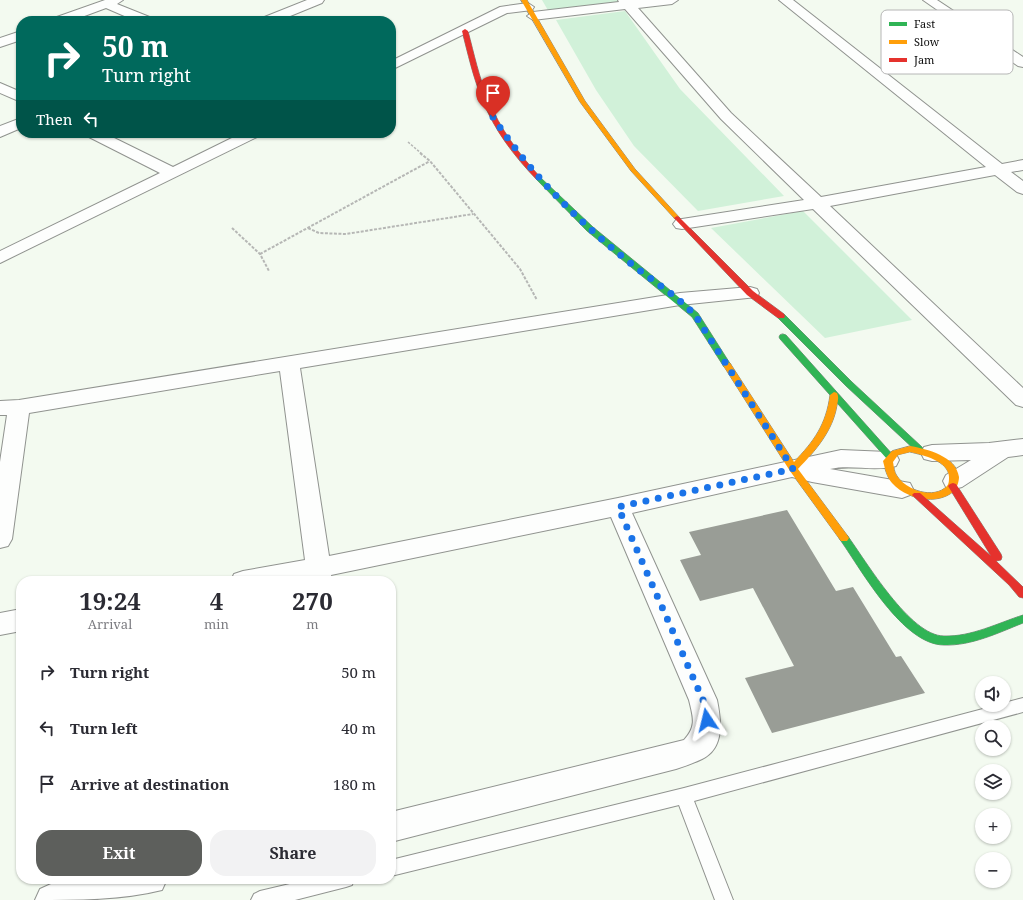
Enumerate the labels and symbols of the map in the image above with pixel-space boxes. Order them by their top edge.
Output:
legend [881,10,1013,74]
text: Fast [914,16,935,31]
text: Slow [914,34,940,49]
text: Jam [913,52,935,67]
pin [476,76,510,117]
position arrow [686,699,728,741]

